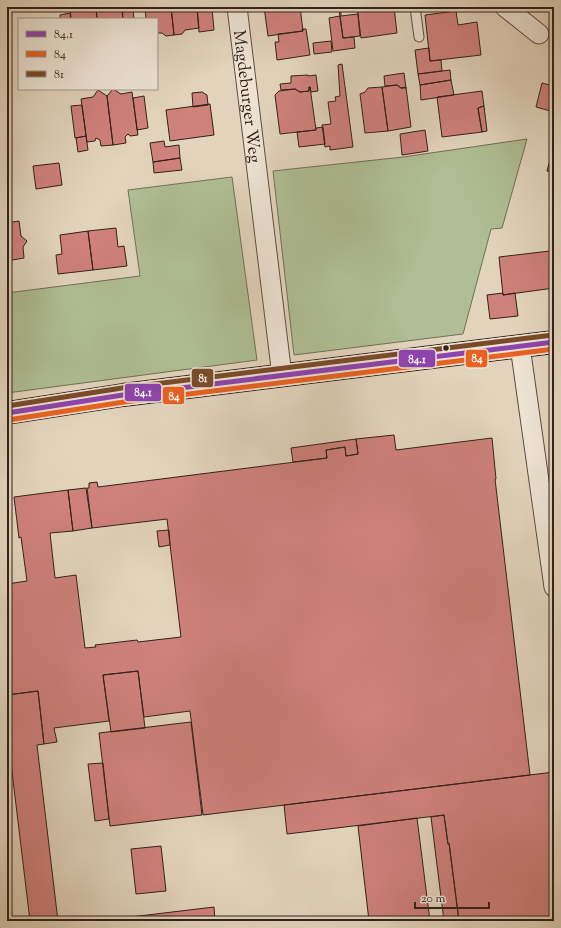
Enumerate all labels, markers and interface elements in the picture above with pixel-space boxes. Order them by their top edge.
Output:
legend [18,18,158,90]
text: 84.1 [54,26,73,44]
street label: Magdeburger Weg [226,29,266,164]
text: 84 [54,46,66,64]
text: 81 [54,66,64,84]
unlabelled marker [441,343,451,353]
line badge: 84.1 [398,349,436,368]
line badge: 84 [465,349,488,368]
text: 84 [472,351,483,367]
text: 84.1 [408,352,426,368]
line badge: 81 [191,368,214,388]
text: 81 [198,371,208,387]
line badge: 84.1 [124,383,162,402]
text: 84.1 [134,385,152,401]
line badge: 84 [162,386,185,405]
text: 84 [169,389,180,405]
scale bar [415,884,489,910]
text: 20 m [421,890,446,908]

